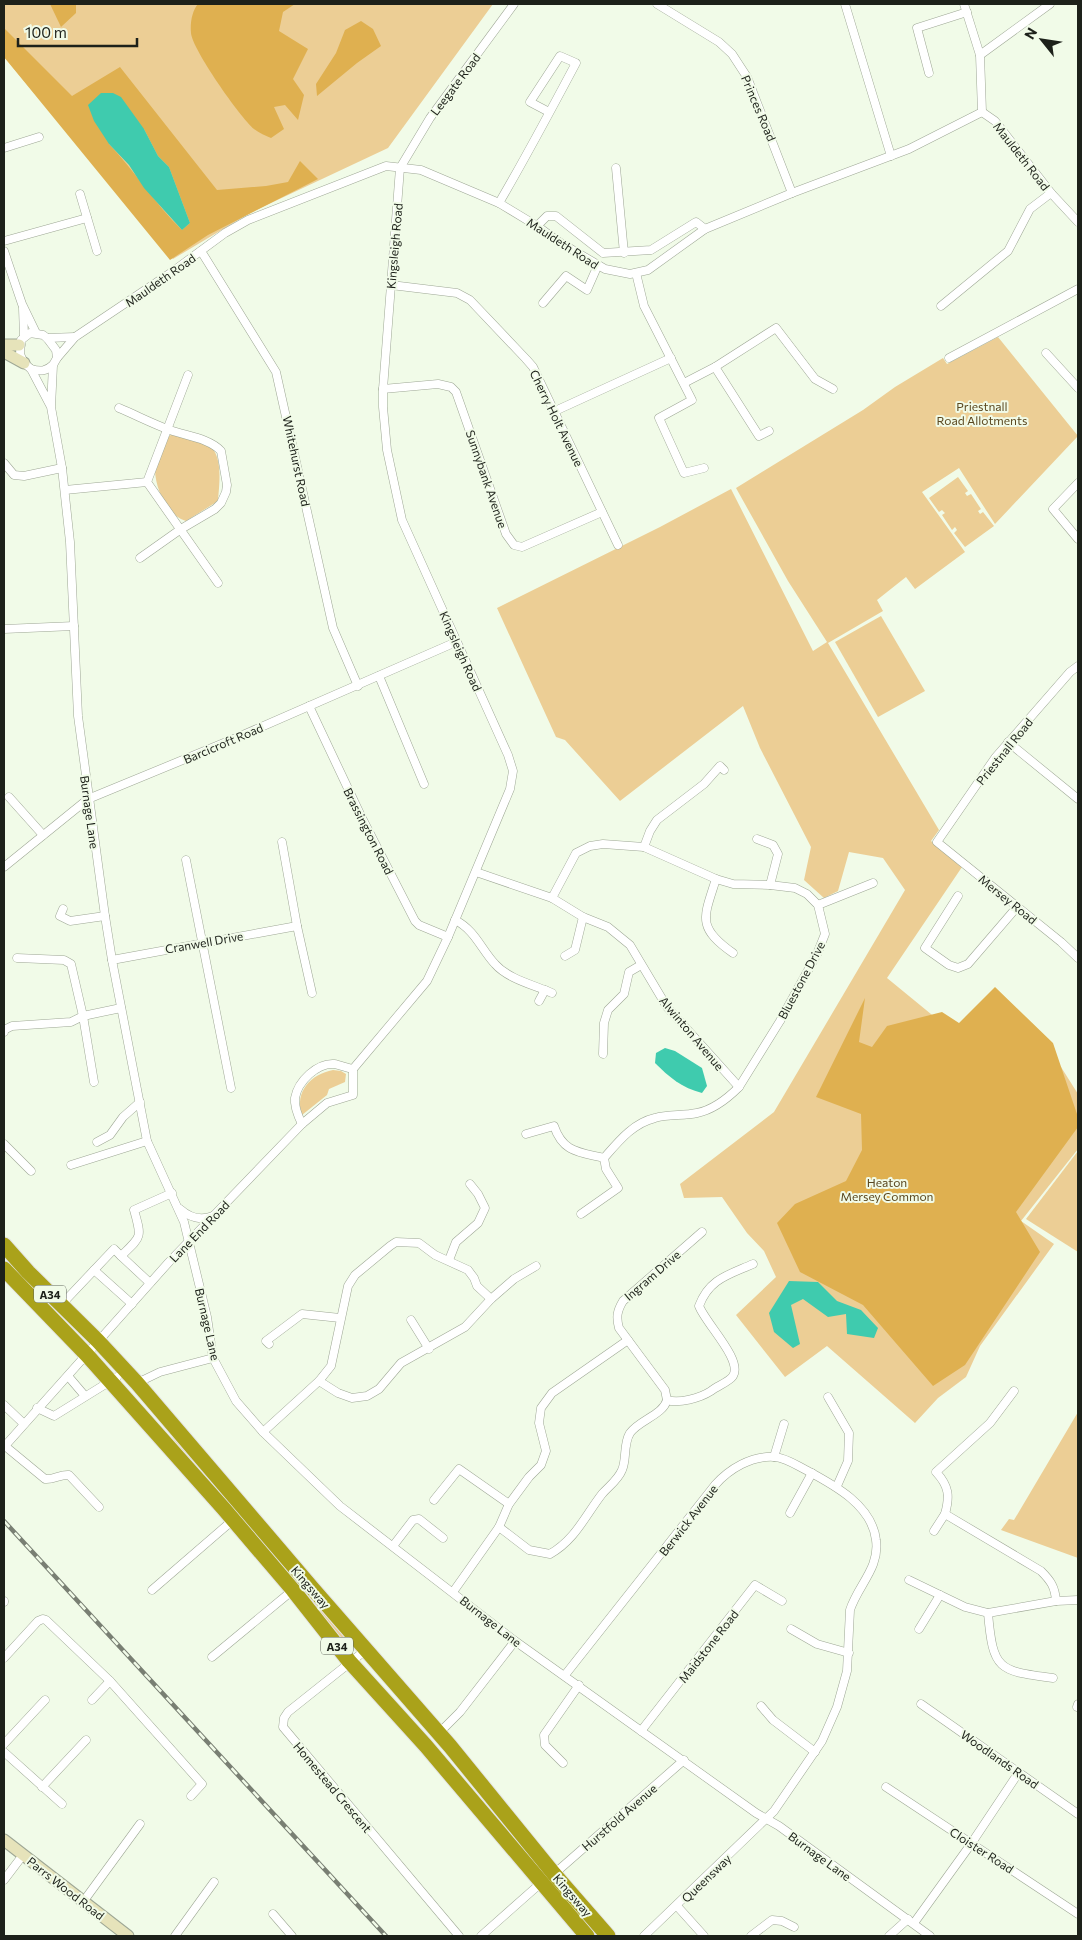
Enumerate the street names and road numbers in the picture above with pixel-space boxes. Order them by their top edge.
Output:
street label: Leegate Road [427,50,483,118]
street label: Princes Road [739,73,779,143]
street label: Mauldeth Road [991,119,1053,193]
street label: Kingsleigh Road [383,202,405,290]
street label: Mauldeth Road [525,215,602,271]
street label: Mauldeth Road [122,251,198,309]
street label: Cherry Holt Avenue [527,367,587,469]
street label: Whitehurst Road [281,414,313,508]
street label: Sunnybank Avenue [464,428,510,530]
street label: Kingsleigh Road [437,609,485,693]
street label: Priestnall Road [973,715,1035,787]
street label: Barcicroft Road [181,720,265,766]
street label: Burnage Lane [78,775,102,849]
street label: Brassington Road [341,785,397,877]
street label: Mersey Road [976,871,1040,927]
street label: Cranwell Drive [164,928,244,956]
street label: Bluestone Drive [775,939,827,1021]
street label: Alwinton Avenue [657,993,727,1073]
street label: Lane End Road [166,1197,232,1265]
street label: Ingram Drive [621,1247,683,1303]
road number: A34 [34,1286,66,1302]
street label: Burnage Lane [193,1286,223,1362]
street label: Berwick Avenue [656,1482,720,1558]
street label: Kingsway [289,1563,333,1611]
street label: Burnage Lane [458,1593,524,1649]
street label: Maidstone Road [675,1607,741,1685]
road number: A34 [321,1638,353,1654]
street label: Woodlands Road [958,1727,1042,1791]
street label: Homestead Crescent [291,1739,375,1835]
street label: Hurstfold Avenue [579,1781,659,1853]
street label: Cloister Road [947,1824,1017,1876]
street label: Burnage Lane [786,1829,854,1883]
street label: Queensway [678,1851,734,1905]
street label: Parrs Wood Road [25,1854,107,1922]
street label: Kingsway [551,1871,595,1919]

